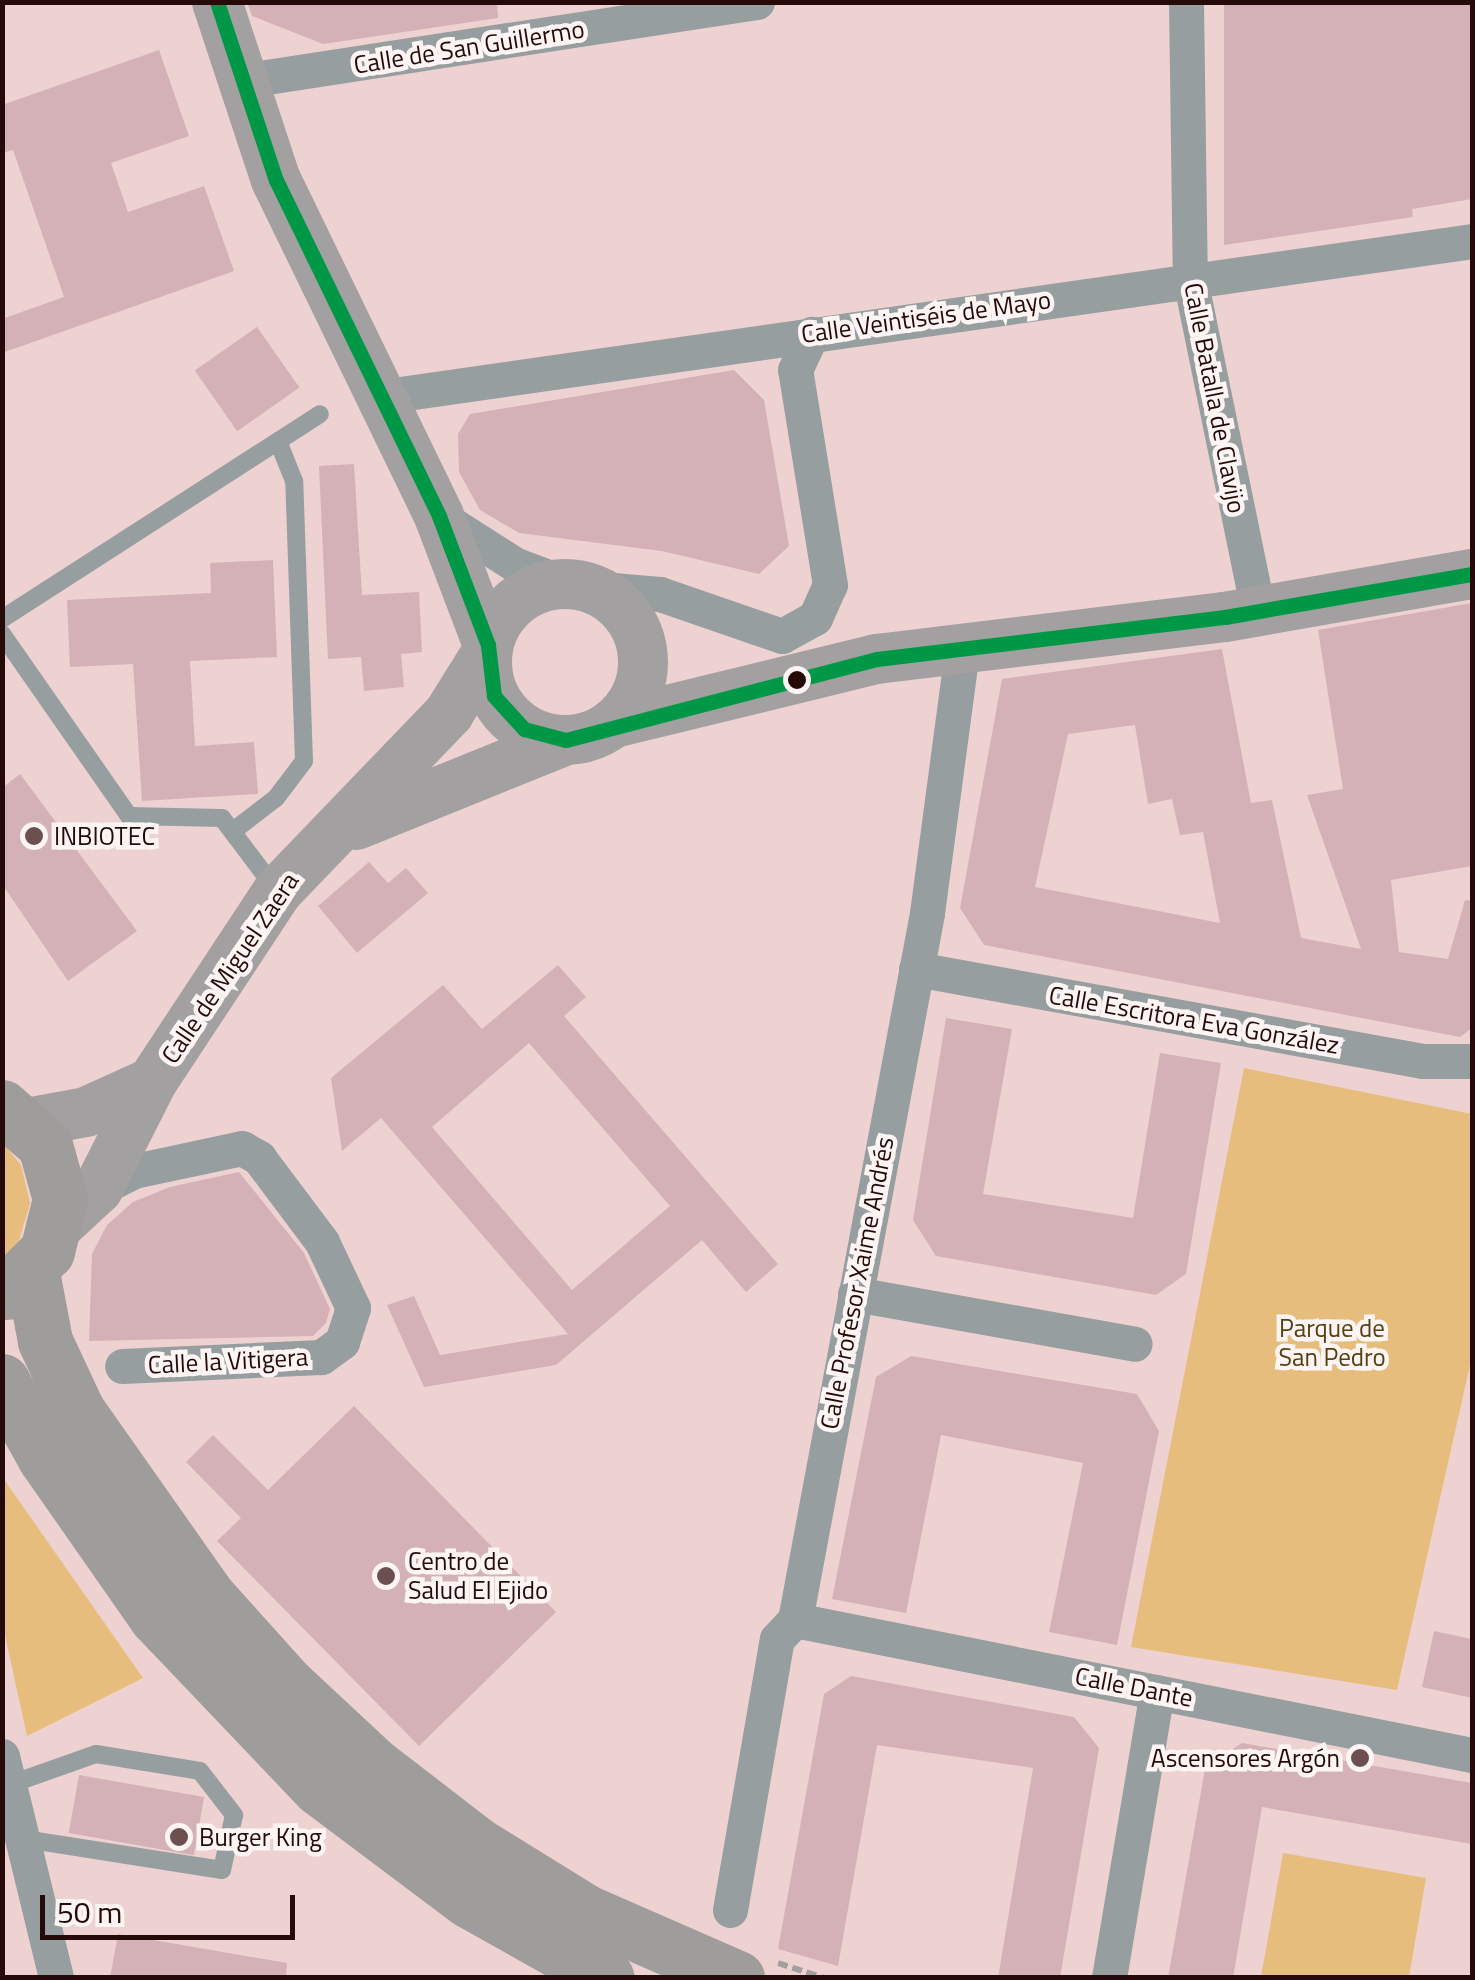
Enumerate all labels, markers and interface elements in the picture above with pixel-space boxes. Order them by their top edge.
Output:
street label: Calle de San Guillermo [351,14,587,80]
street label: Calle Batalla de Clavijo [1178,280,1252,516]
street label: Calle Veintiséis de Mayo [799,285,1053,349]
unlabelled marker [787,670,807,690]
place label: INBIOTEC [54,821,155,851]
marker: INBIOTEC [23,825,45,847]
street label: Calle de Miguel Zaera [155,867,305,1069]
street label: Calle Escritora Eva González [1047,980,1341,1060]
street label: Calle Profesor Xaime Andrés [814,1134,900,1432]
park label: Parque de San Pedro [1278,1314,1386,1373]
street label: Calle la Vitigera [147,1342,309,1380]
place label: Centro de Salud El Ejido [408,1547,548,1606]
marker: Centro de Salud El Ejido [373,1563,399,1589]
street label: Calle Dante [1073,1661,1195,1713]
place label: Ascensores Argón [1151,1743,1340,1773]
marker: Ascensores Argón [1349,1747,1371,1769]
place label: Burger King [199,1822,322,1852]
marker: Burger King [168,1826,190,1848]
scale bar [45,1875,300,1937]
text: 50 m [57,1889,122,1935]

